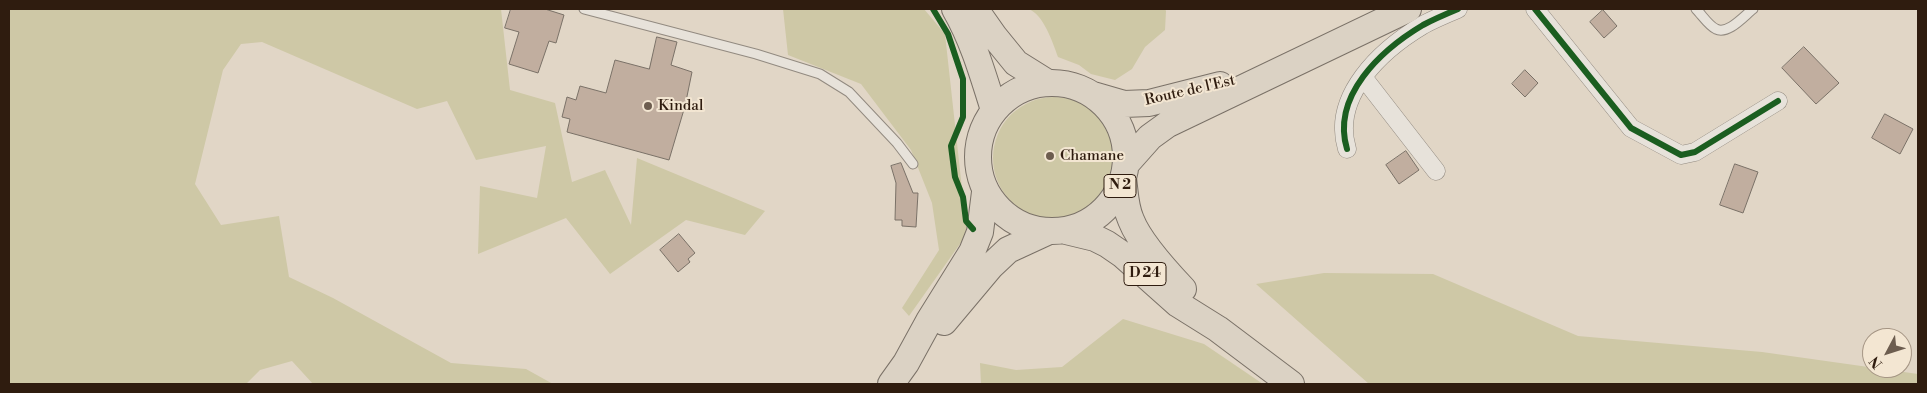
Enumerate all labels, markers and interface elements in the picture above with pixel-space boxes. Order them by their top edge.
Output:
street label: Route de l'Est [1143,72,1237,110]
place label: Kindal [658,97,703,115]
marker: Kindal [642,100,654,112]
place label: Chamane [1060,147,1124,165]
marker: Chamane [1044,150,1056,162]
road number: N 2 [1104,175,1136,198]
road number: D 24 [1124,262,1166,286]
north arrow [1862,328,1912,378]
text: N [1866,352,1887,372]

